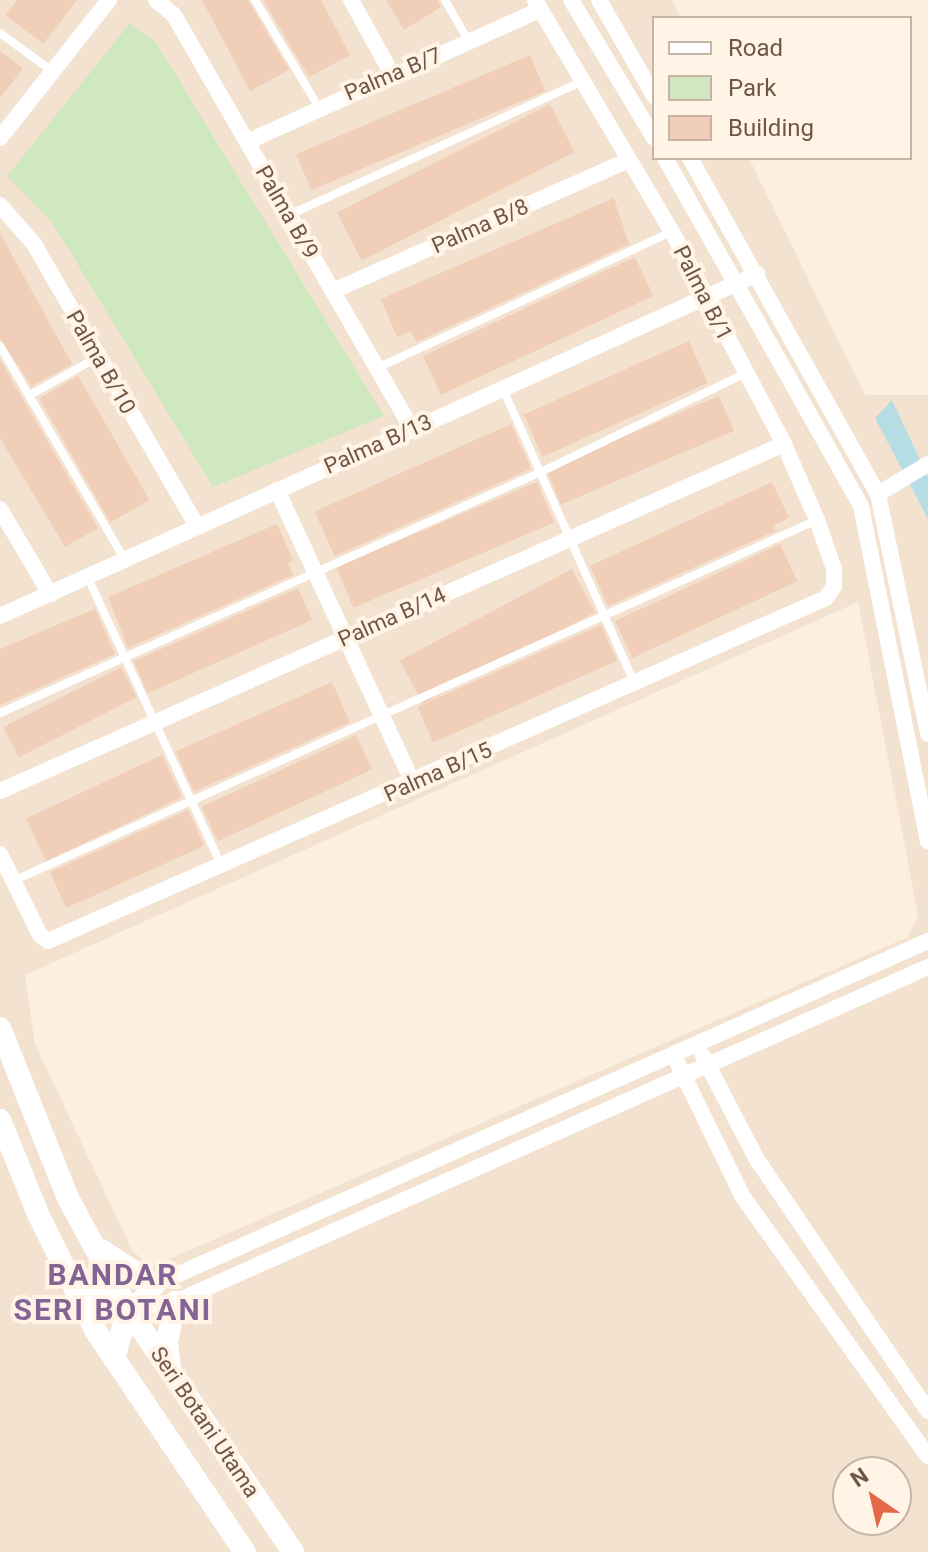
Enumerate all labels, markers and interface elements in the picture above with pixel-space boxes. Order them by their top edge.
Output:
legend [652,16,912,160]
text: Road [728,34,783,62]
street label: Palma B/7 [340,42,446,106]
text: Park [728,74,776,102]
text: Building [728,114,814,142]
street label: Palma B/9 [250,161,324,263]
street label: Palma B/8 [428,193,532,259]
street label: Palma B/1 [668,241,738,345]
street label: Palma B/10 [61,305,141,419]
street label: Palma B/13 [320,408,436,480]
street label: Palma B/14 [334,581,450,653]
street label: Palma B/15 [380,736,496,808]
district label: BANDAR SERI BOTANI [14,1257,212,1328]
street label: Seri Botani Utama [145,1342,265,1502]
north arrow [832,1456,912,1536]
text: N [846,1463,873,1492]

